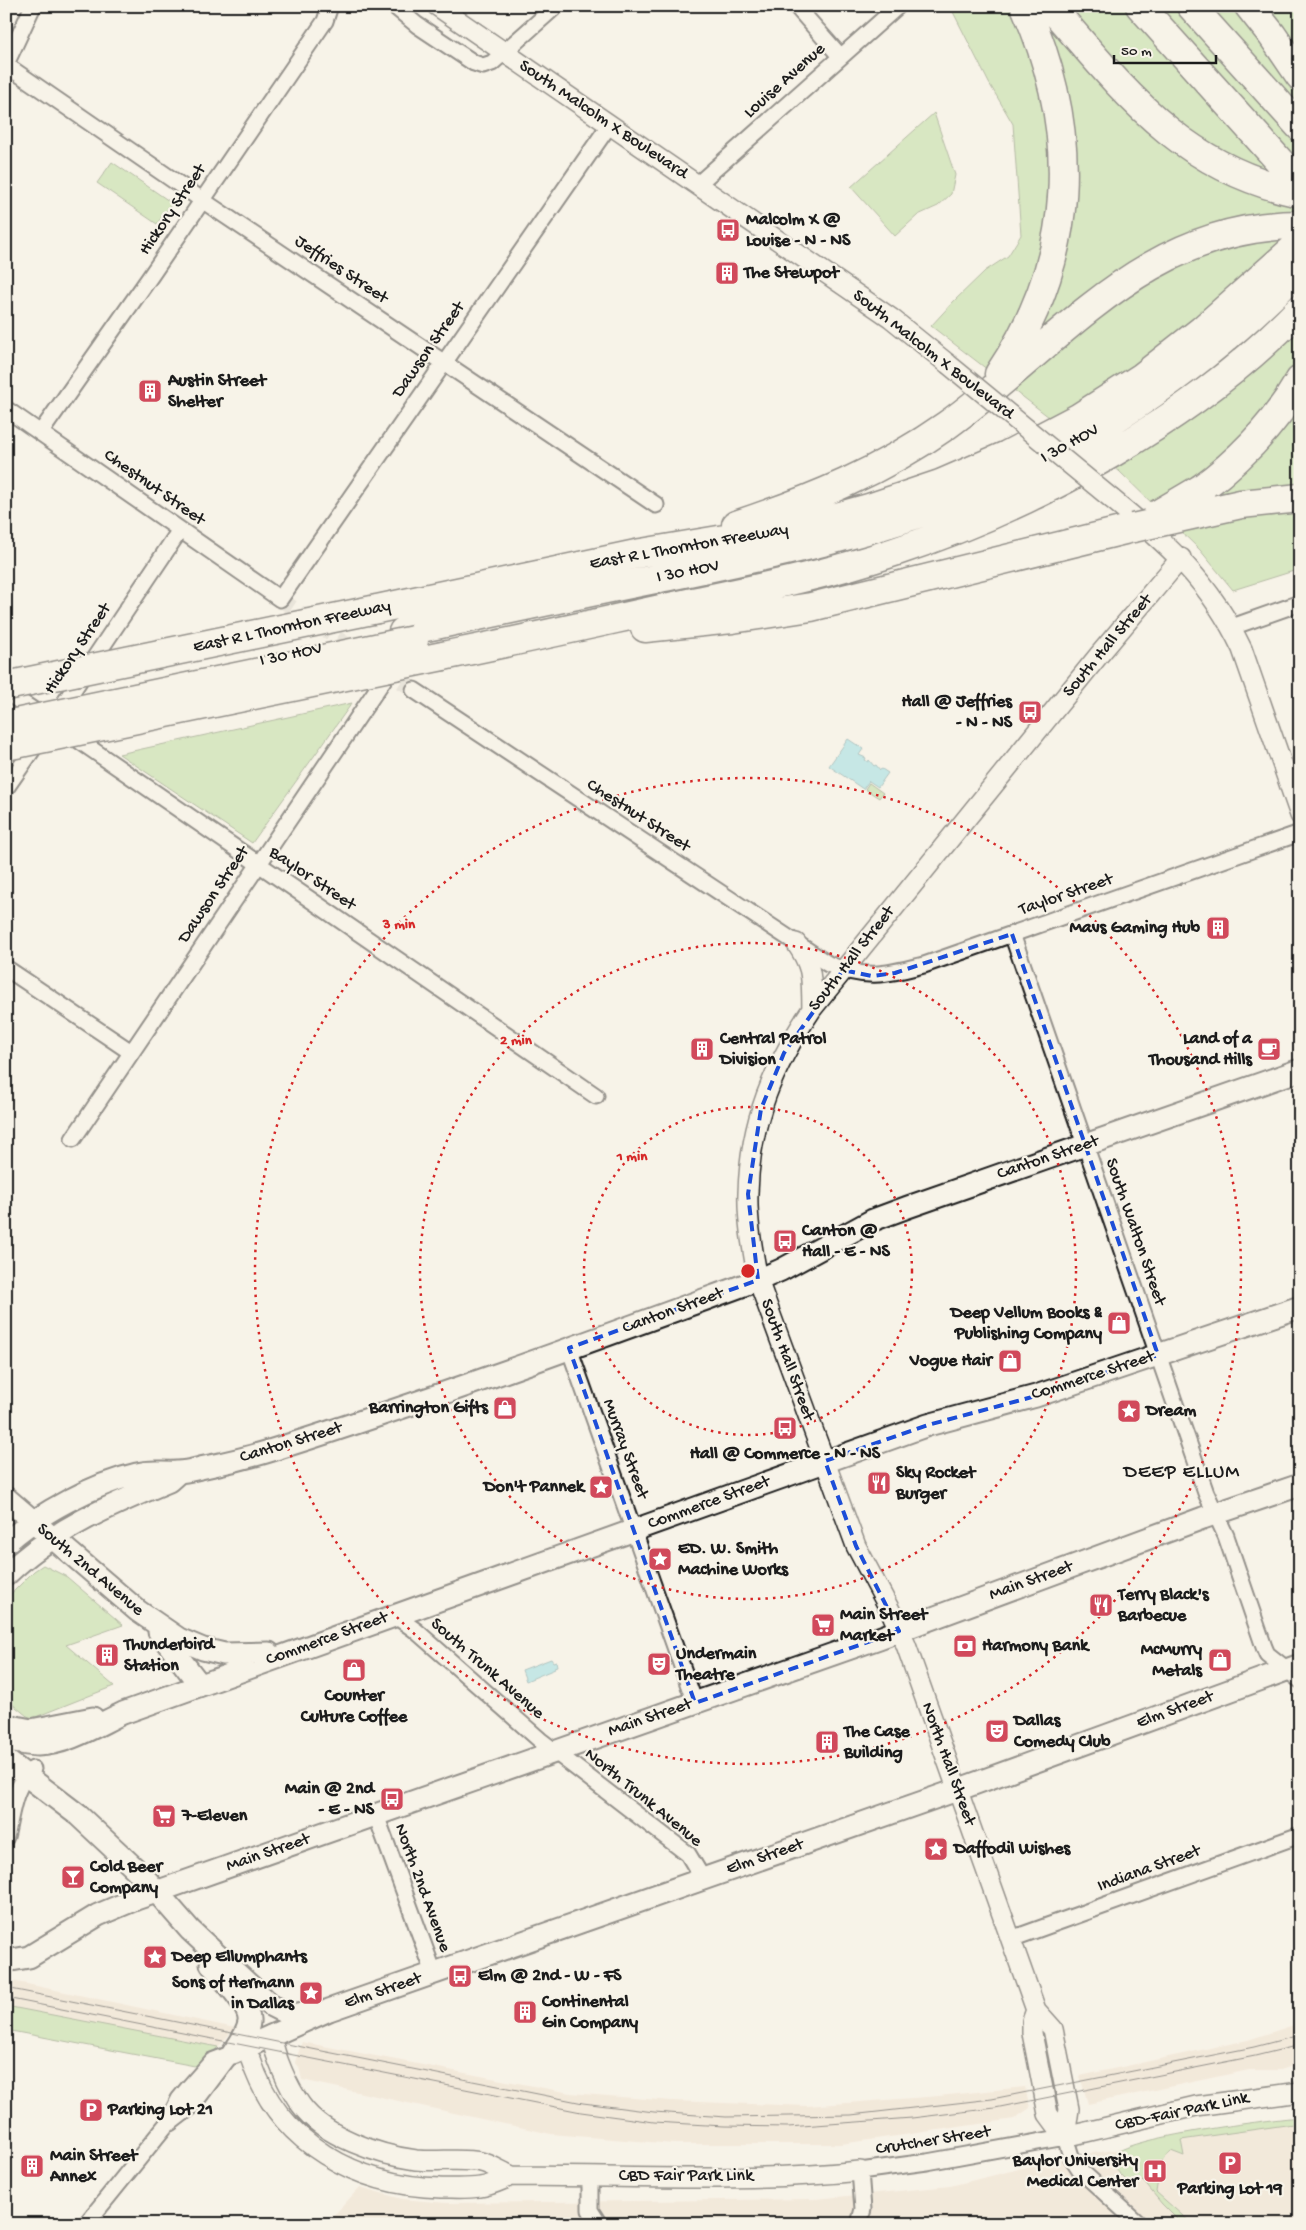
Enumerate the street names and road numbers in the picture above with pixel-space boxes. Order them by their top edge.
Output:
street label: Louise Avenue [740,38,831,123]
street label: South Malcolm X Boulevard [515,56,693,185]
street label: Hickory Street [135,159,212,259]
street label: Jeffries Street [290,231,393,310]
street label: South Malcolm X Boulevard [848,285,1019,425]
street label: Dawson Street [388,297,471,403]
street label: I 30 HOV [1037,419,1103,469]
street label: Chestnut Street [99,445,210,532]
street label: East R L Thornton Freeway [588,519,790,575]
street label: I 30 HOV [655,556,721,588]
street label: South Hall Street [1059,589,1158,702]
street label: East R L Thornton Freeway [191,596,393,658]
street label: Hickory Street [40,598,117,698]
street label: I 30 HOV [258,638,324,672]
street label: Chestnut Street [582,775,695,858]
street label: Dawson Street [173,841,255,948]
street label: Baylor Street [264,842,361,917]
street label: Taylor Street [1015,869,1117,921]
street label: South Hall Street [804,901,901,1016]
street label: Canton Street [995,1130,1103,1185]
street label: South Walton Street [1100,1156,1171,1310]
street label: Canton Street [620,1282,728,1339]
street label: South Hall Street [755,1296,819,1425]
street label: Commerce Street [1029,1346,1159,1406]
street label: Murray Street [597,1396,653,1503]
street label: Canton Street [237,1417,346,1469]
street label: Commerce Street [645,1471,774,1535]
street label: South 2nd Avenue [32,1519,149,1621]
street label: Main Street [986,1556,1077,1606]
street label: Commerce Street [263,1607,392,1671]
street label: South Trunk Avenue [426,1614,549,1725]
street label: Elm Street [1134,1686,1218,1734]
street label: Main Street [605,1693,696,1742]
street label: North Hall Street [916,1700,981,1830]
street label: North Trunk Avenue [580,1744,707,1852]
street label: North 2nd Avenue [389,1821,455,1956]
street label: Main Street [223,1828,314,1877]
street label: Elm Street [724,1833,808,1880]
street label: Indiana Street [1095,1840,1205,1897]
street label: Elm Street [342,1967,426,2014]
street label: CBD-Fair Park Link [1113,2087,1253,2136]
street label: Crutcher Street [874,2121,993,2160]
street label: CBD Fair Park Link [619,2166,755,2187]

